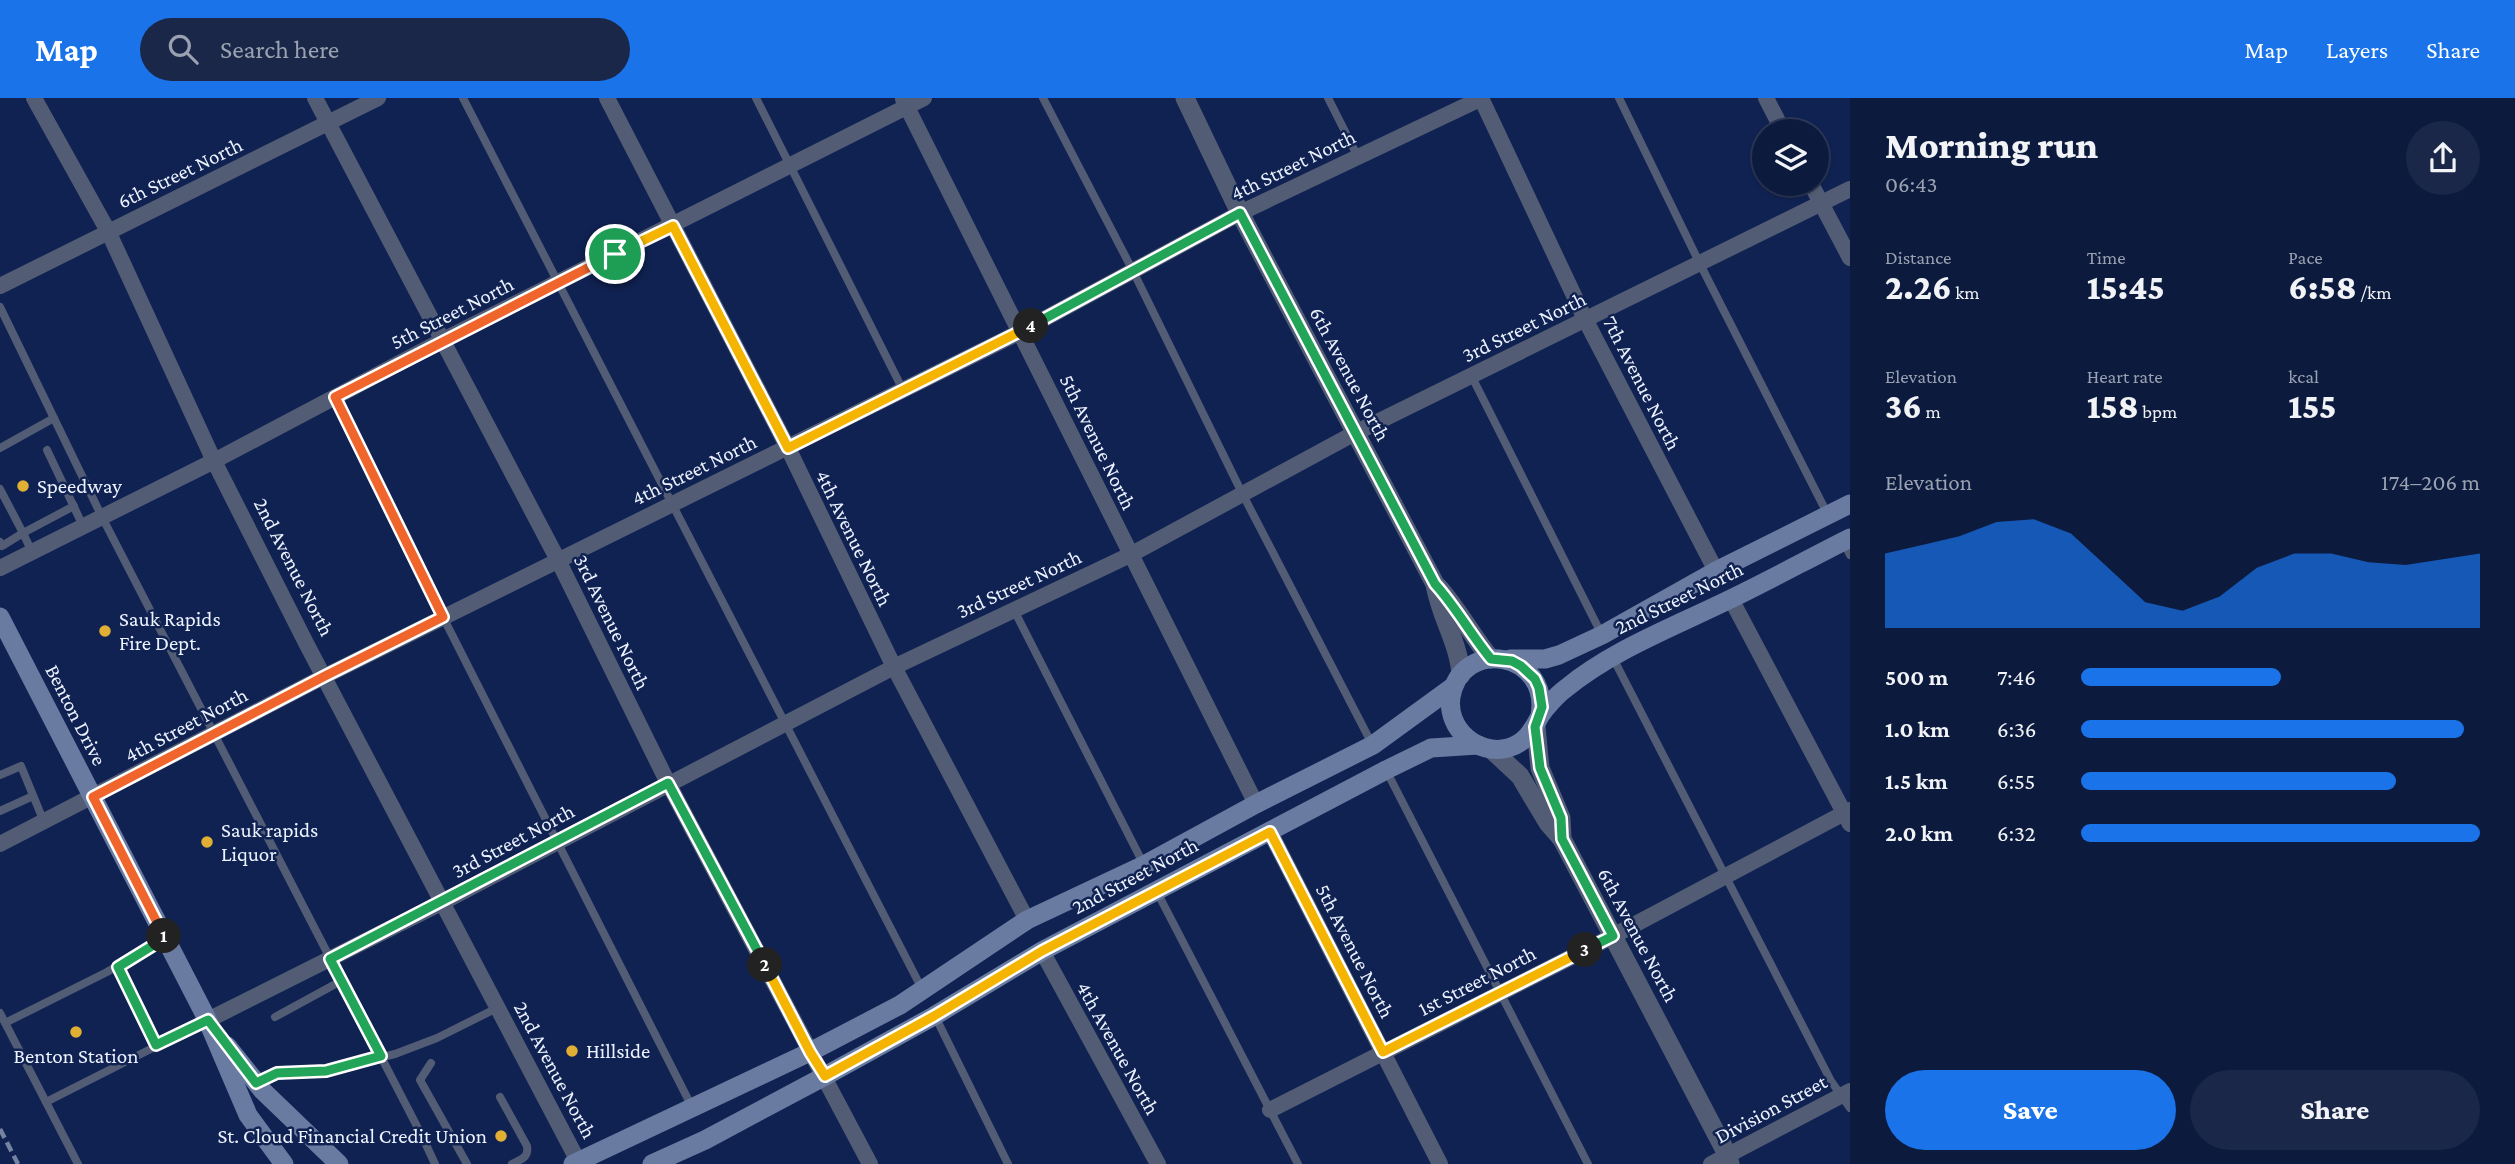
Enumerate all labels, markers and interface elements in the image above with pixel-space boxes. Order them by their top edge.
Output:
search box [140,18,630,81]
icon: search [164,30,202,68]
text: Map [35,31,98,68]
text: Search here [220,35,339,64]
text: Map [2244,36,2288,63]
text: Layers [2326,36,2388,63]
text: Share [2426,36,2480,63]
map controls [1752,119,1829,196]
button: layers [1752,119,1829,196]
button: share [2406,121,2480,195]
street label: 4th Street North [1227,124,1359,206]
text: Morning run [1885,124,2098,166]
street label: 6th Street North [114,132,246,214]
text: 06:43 [1885,171,1937,197]
pin [585,224,645,284]
icon: arrive [596,235,634,273]
text: Distance [1885,247,1951,268]
text: Time [2087,247,2126,268]
text: Pace [2288,247,2323,268]
text: 2.26 [1885,268,1952,307]
text: 15:45 [2087,268,2165,307]
text: 6:58 [2288,268,2357,307]
street label: 5th Street North [386,272,518,354]
text: km [1952,282,1980,303]
text: /km [2357,282,2391,303]
street label: 3rd Street North [1458,287,1590,367]
street label: 6th Avenue North [1305,303,1395,445]
pin: 4 [1014,308,1048,344]
street label: 7th Avenue North [1598,312,1686,454]
text: 4 [1025,315,1036,336]
text: Elevation [1885,366,1957,387]
text: Heart rate [2087,366,2163,387]
text: kcal [2288,366,2319,387]
street label: 5th Avenue North [1055,370,1141,514]
text: 36 [1885,387,1922,426]
text: 158 [2087,387,2139,426]
text: 155 [2288,387,2336,426]
text: m [1922,401,1941,422]
text: bpm [2139,401,2177,422]
street label: 4th Street North [628,429,760,511]
street label: 4th Avenue North [811,466,897,610]
text: Elevation [1885,469,1972,495]
text: 174–206 m [2381,469,2480,495]
place label: Speedway [37,474,122,498]
marker: Speedway [15,478,31,494]
street label: 2nd Avenue North [249,494,339,640]
street label: 3rd Street North [953,545,1085,623]
street label: 3rd Avenue North [569,550,655,694]
street label: 2nd Street North [1611,557,1747,639]
place label: Sauk Rapids Fire Dept. [119,607,221,655]
marker: Sauk Rapids Fire Dept. [97,623,113,639]
street label: Benton Drive [40,660,112,770]
text: 500 m [1885,664,1948,690]
text: 7:46 [1997,664,2036,690]
street label: 4th Street North [120,683,252,767]
text: 1.0 km [1885,716,1950,742]
text: 6:36 [1997,716,2037,742]
text: 1.5 km [1885,768,1948,794]
text: 6:55 [1997,768,2035,794]
street label: 3rd Street North [448,799,578,883]
place label: Sauk rapids Liquor [221,818,318,866]
text: 2.0 km [1885,820,1953,846]
text: 6:32 [1997,820,2036,846]
street label: 2nd Street North [1068,833,1202,919]
marker: Sauk rapids Liquor [199,834,215,850]
street label: 6th Avenue North [1593,864,1683,1006]
street label: 5th Avenue North [1311,880,1399,1022]
pin: 1 [146,918,182,954]
text: 1 [160,925,167,946]
pin: 3 [1568,932,1602,968]
text: 3 [1580,939,1589,960]
street label: 1st Street North [1414,941,1540,1021]
pin: 2 [748,948,782,982]
text: 2 [760,954,769,975]
street label: 4th Avenue North [1072,977,1164,1119]
street label: 2nd Avenue North [509,997,601,1143]
marker: Benton Station [68,1024,84,1040]
place label: Hillside [586,1039,650,1063]
marker: Hillside [564,1043,580,1059]
place label: Benton Station [14,1044,138,1068]
street label: Division Street [1711,1069,1832,1149]
button: Save [1885,1070,2176,1150]
button: Share [2190,1070,2480,1150]
place label: St. Cloud Financial Credit Union [217,1124,487,1148]
marker: St. Cloud Financial Credit Union [493,1128,509,1144]

